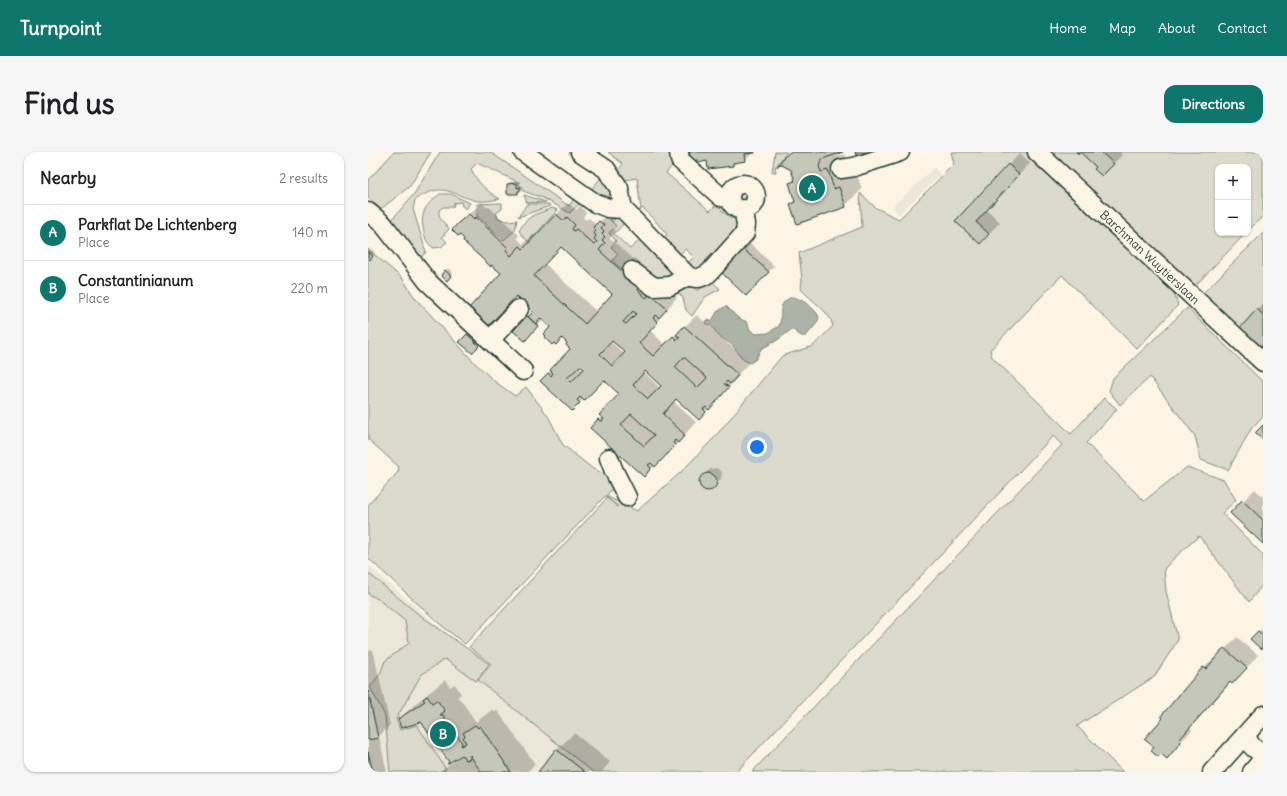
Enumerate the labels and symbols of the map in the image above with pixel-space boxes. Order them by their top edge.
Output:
pin: A [799,173,825,203]
street label: Barchman Wuytierslaan [1097,207,1203,307]
your location [747,437,767,457]
pin: B [430,719,456,749]

